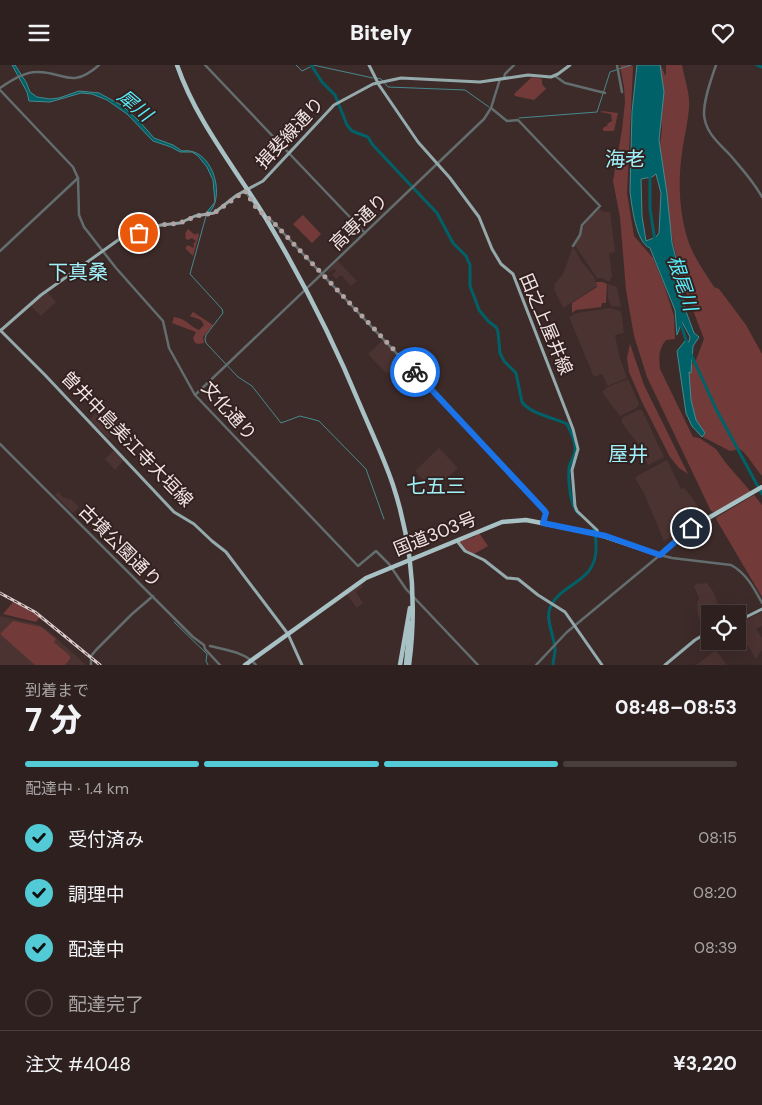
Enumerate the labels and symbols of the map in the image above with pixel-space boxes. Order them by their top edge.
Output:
water label: 犀川 [112,84,159,128]
street label: 揖斐線通り [251,92,329,174]
district label: 海老 [605,146,645,172]
street label: 高専通り [325,188,393,256]
pin [118,212,160,254]
water label: 根尾川 [662,252,704,316]
district label: 下真桑 [48,259,108,285]
street label: 田之上屋井線 [514,270,578,378]
courier [390,347,440,397]
street label: 曽井中島美江寺大垣線 [56,366,198,512]
street label: 文化通り [196,376,262,446]
district label: 屋井 [608,441,648,467]
district label: 七五三 [406,473,466,499]
street label: 古墳公園通り [73,499,167,593]
street label: 国道303号 [390,506,480,562]
pin [670,507,712,549]

